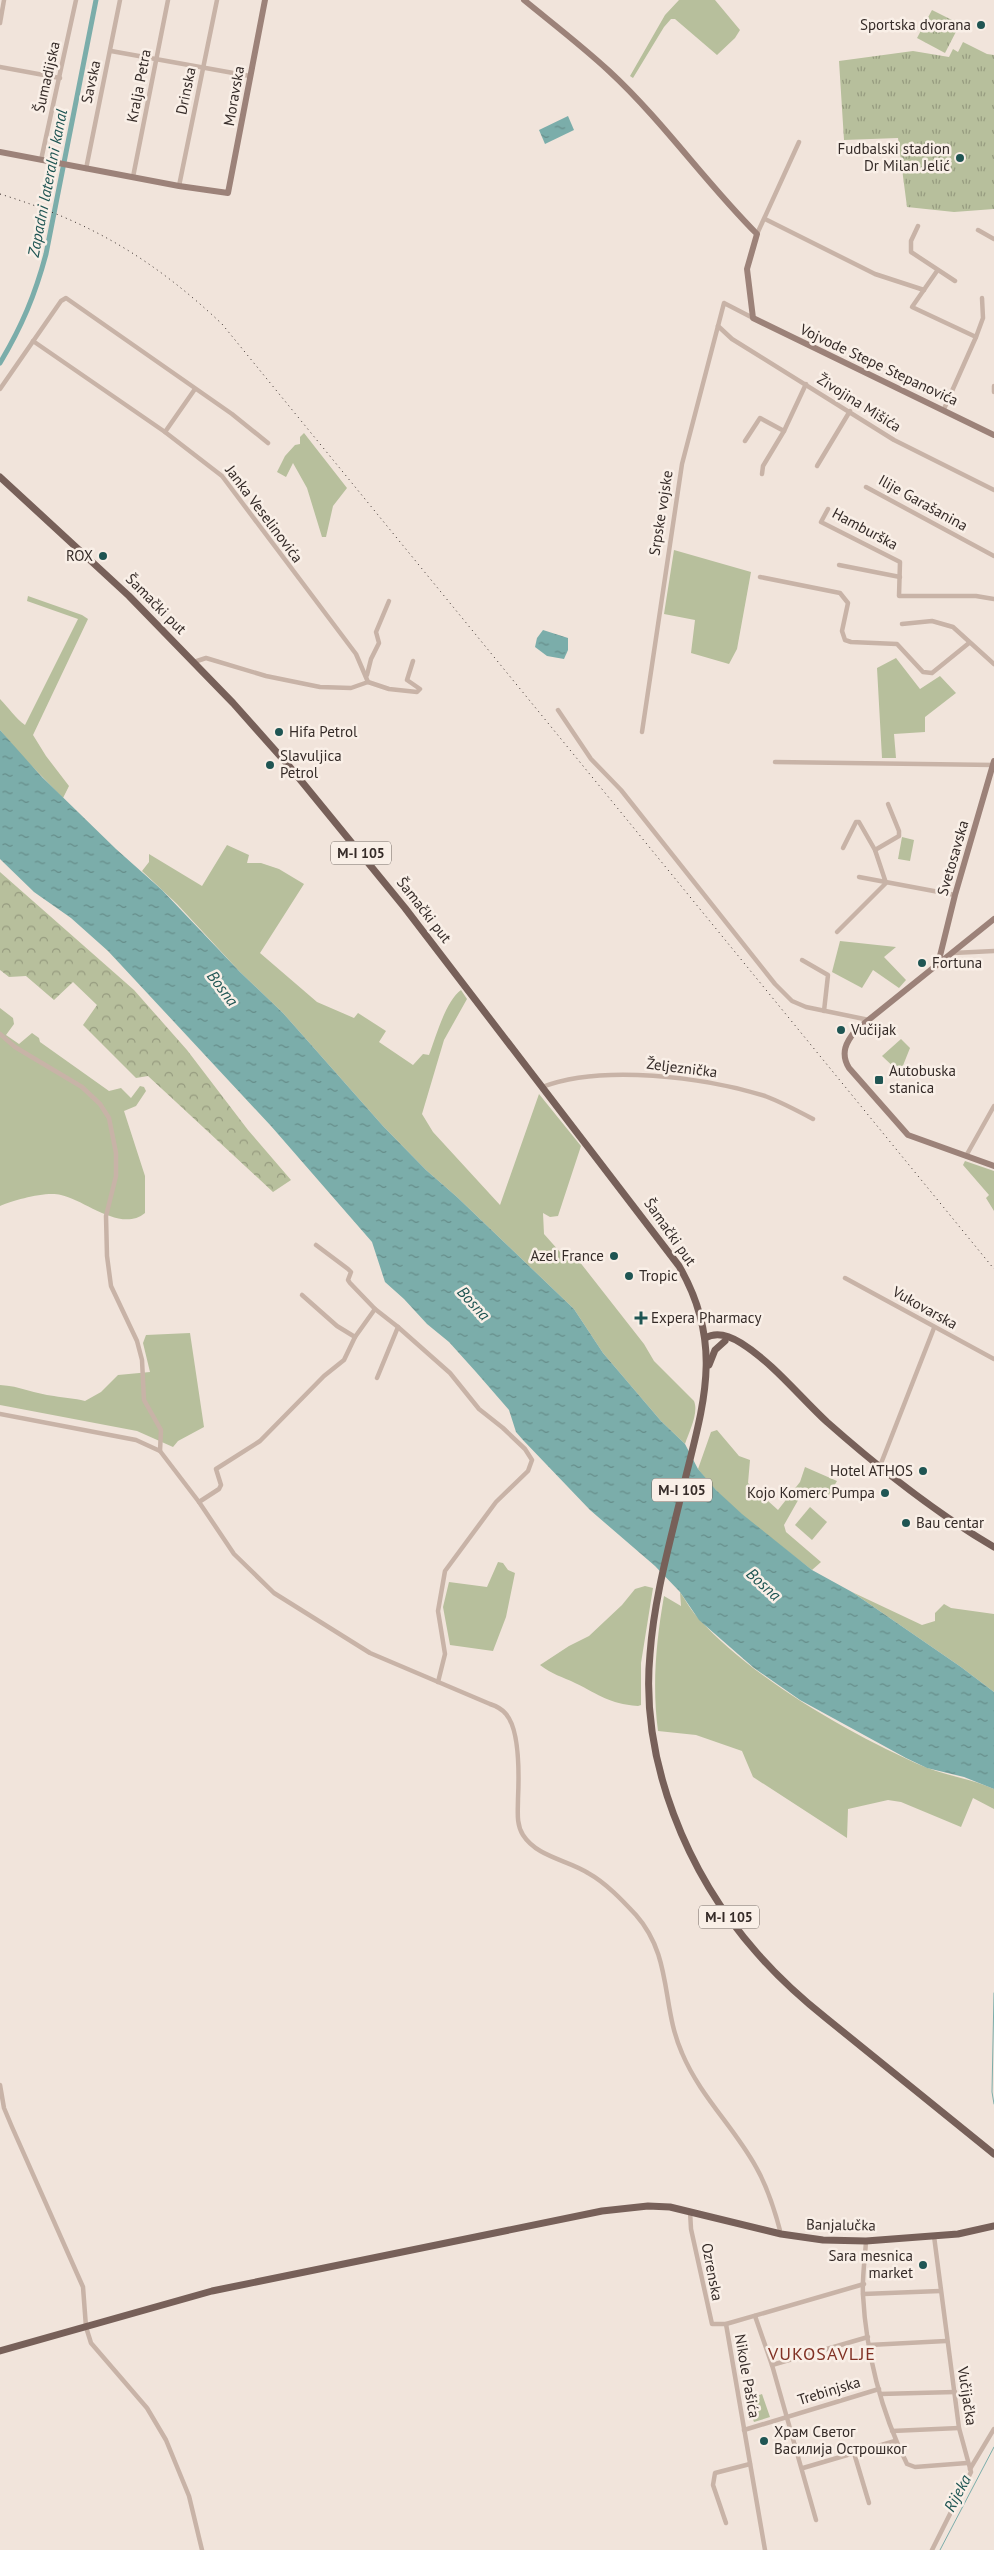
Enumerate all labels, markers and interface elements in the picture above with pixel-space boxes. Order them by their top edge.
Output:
place label: Sportska dvorana [860,15,971,34]
marker: Sportska dvorana [975,19,987,31]
street label: Šumadijska [29,39,64,114]
street label: Kralja Petra [122,48,155,124]
street label: Savska [77,59,104,105]
street label: Moravska [219,64,248,127]
street label: Drinska [171,65,200,116]
water label: Zapadni lateralni kanal [23,107,71,260]
place label: Fudbalski stadion Dr Milan Jelić [837,139,950,175]
marker: Fudbalski stadion Dr Milan Jelić [954,152,966,164]
street label: Vojvode Stepe Stepanovića [796,319,961,410]
street label: Živojina Mišića [814,369,905,436]
street label: Janka Veselinovića [221,460,307,566]
street label: Srpske vojske [644,469,677,557]
street label: Ilije Garašanina [875,470,971,535]
street label: Hamburška [829,503,901,554]
place label: ROX [66,546,93,565]
marker: ROX [97,550,109,562]
street label: Šamački put [122,569,191,638]
place label: Hifa Petrol [289,722,358,741]
marker: Hifa Petrol [273,726,285,738]
place label: Slavuljica Petrol [280,746,342,782]
marker: Slavuljica Petrol [264,759,276,771]
street label: Svetosavska [933,818,972,898]
road number: M-I 105 [331,841,391,864]
street label: Šamački put [393,873,456,946]
place label: Fortuna [932,953,982,972]
marker: Fortuna [916,957,928,969]
water label: Bosna [203,966,243,1010]
place label: Vučijak [850,1020,897,1039]
marker: Vučijak [835,1024,847,1036]
street label: Željeznička [646,1054,719,1081]
place label: Autobuska stanica [889,1061,956,1097]
marker: Autobuska stanica [873,1074,885,1086]
street label: Šamački put [640,1194,701,1269]
place label: Azel France [531,1246,604,1265]
marker: Azel France [608,1250,620,1262]
place label: Tropic [639,1266,678,1285]
marker: Tropic [623,1270,635,1282]
street label: Vukovarska [889,1281,961,1333]
water label: Bosna [453,1282,495,1324]
place label: Expera Pharmacy [651,1308,761,1327]
marker: Expera Pharmacy [635,1312,647,1324]
place label: Hotel ATHOS [830,1461,913,1480]
marker: Hotel ATHOS [917,1465,929,1477]
road number: M-I 105 [652,1478,712,1502]
place label: Kojo Komerc Pumpa [747,1483,875,1502]
marker: Kojo Komerc Pumpa [879,1487,891,1499]
place label: Bau centar [916,1513,984,1532]
marker: Bau centar [900,1517,912,1529]
water label: Bosna [743,1563,785,1605]
road number: M-I 105 [699,1905,759,1928]
street label: Banjalučka [806,2214,876,2235]
street label: Ozrenska [698,2241,727,2302]
place label: Sara mesnica market [829,2246,913,2282]
marker: Sara mesnica market [917,2259,929,2271]
street label: Nikole Pašića [731,2332,764,2419]
district label: VUKOSAVLJE [767,2342,876,2365]
street label: Vučijačka [953,2364,982,2427]
street label: Trebinjska [795,2372,863,2409]
place label: Храм Светог Василија Острошког [774,2422,907,2458]
marker: Храм Светог Василија Острошког [758,2435,770,2447]
water label: Rijeka [939,2471,975,2515]

